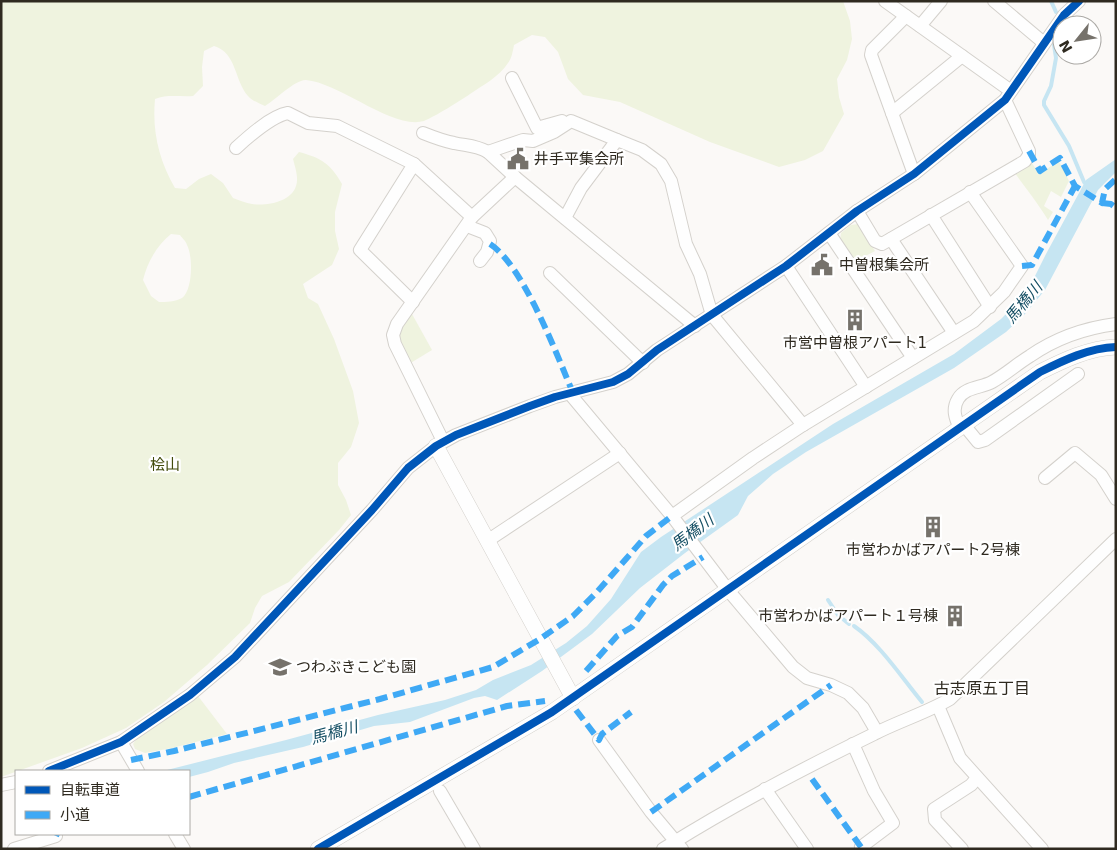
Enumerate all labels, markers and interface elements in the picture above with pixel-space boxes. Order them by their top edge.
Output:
north arrow [1052,15,1102,65]
text: N [1056,37,1076,56]
public building icon: 井手平集会所 [505,146,531,172]
place label: 井手平集会所 [534,150,624,168]
public building icon: 中曽根集会所 [809,252,835,278]
place label: 中曽根集会所 [839,256,929,274]
water label: 馬橋川 [1001,276,1047,327]
building icon: 市営中曽根アパート1 [842,307,868,333]
place label: 市営中曽根アパート1 [783,334,927,352]
park label: 桧山 [150,456,180,474]
water label: 馬橋川 [667,509,719,554]
building icon: 市営わかばアパート2号棟 [920,514,946,540]
place label: 市営わかばアパート2号棟 [846,541,1020,559]
building icon: 市営わかばアパート１号棟 [942,603,968,629]
place label: 市営わかばアパート１号棟 [758,607,938,625]
school or university icon: つわぶきこども園 [267,654,293,680]
place label: つわぶきこども園 [296,658,416,676]
district label: 古志原五丁目 [934,679,1030,698]
water label: 馬橋川 [308,717,362,748]
legend [15,770,190,835]
text: 自転車道 [60,781,120,799]
text: 小道 [60,806,90,824]

